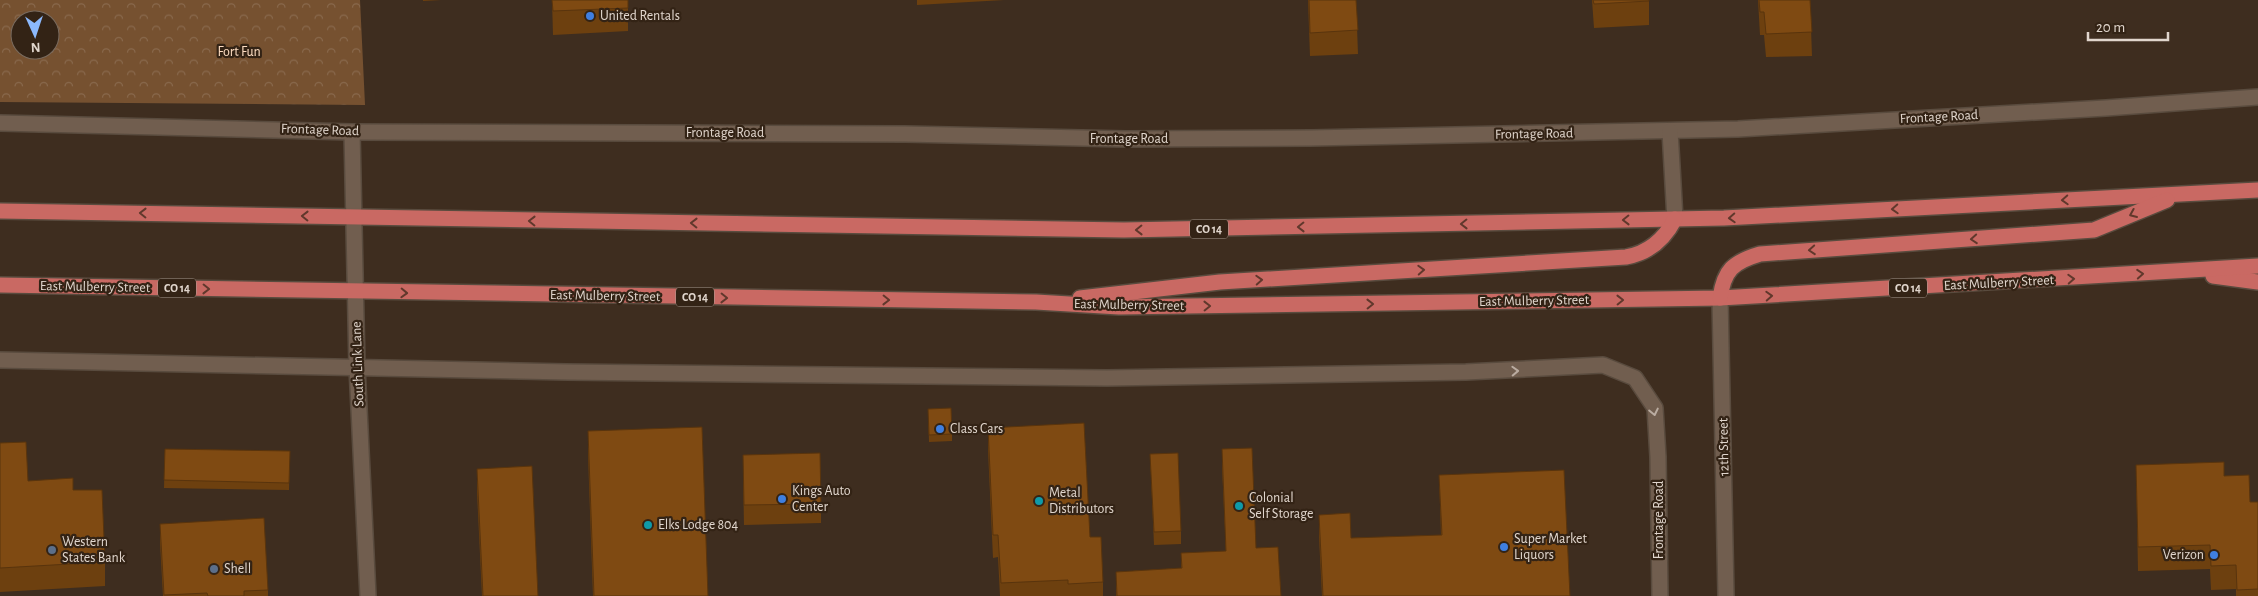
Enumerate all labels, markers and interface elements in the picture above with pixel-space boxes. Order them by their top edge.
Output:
place label: United Rentals [600,9,680,23]
north arrow [10,10,60,60]
marker: United Rentals [584,10,596,22]
scale bar [2088,10,2168,42]
text: 20 m [2096,20,2125,35]
text: N [30,40,41,54]
park label: Fort Fun [217,45,261,59]
street label: Frontage Road [1899,108,1979,126]
street label: Frontage Road [281,122,359,138]
street label: Frontage Road [686,126,764,140]
street label: Frontage Road [1495,126,1573,142]
street label: Frontage Road [1090,132,1168,146]
one-way arrow [2061,195,2069,206]
one-way arrow [1890,203,1898,214]
one-way arrow [139,208,146,218]
one-way arrow [2129,208,2138,218]
one-way arrow [301,211,309,222]
one-way arrow [1728,212,1736,223]
one-way arrow [527,215,535,226]
one-way arrow [1622,215,1630,225]
one-way arrow [690,218,698,228]
one-way arrow [1459,219,1467,229]
road number: CO 14 [1190,220,1228,238]
one-way arrow [1297,222,1305,232]
one-way arrow [1135,224,1143,235]
one-way arrow [1969,233,1977,244]
one-way arrow [1807,245,1815,256]
one-way arrow [1417,264,1425,275]
one-way arrow [2136,269,2144,280]
street label: East Mulberry Street [1944,273,2055,293]
one-way arrow [2067,273,2075,284]
one-way arrow [1255,274,1263,285]
road number: CO 14 [158,278,196,298]
road number: CO 14 [1889,278,1927,298]
street label: East Mulberry Street [40,279,151,295]
one-way arrow [202,284,210,294]
one-way arrow [400,288,408,298]
street label: East Mulberry Street [550,288,661,304]
road number: CO 14 [676,288,714,306]
one-way arrow [1765,290,1773,301]
one-way arrow [720,293,728,303]
street label: East Mulberry Street [1479,293,1590,309]
one-way arrow [882,295,890,305]
one-way arrow [1616,295,1624,305]
street label: East Mulberry Street [1074,297,1185,313]
one-way arrow [1366,299,1374,309]
one-way arrow [1204,301,1211,311]
street label: South Link Lane [350,321,366,407]
one-way arrow [1511,365,1519,376]
one-way arrow [1649,407,1659,416]
street label: 12th Street [1716,417,1732,476]
place label: Class Cars [950,422,1003,436]
marker: Class Cars [934,423,946,435]
street label: Frontage Road [1652,481,1666,559]
place label: Kings Auto Center [792,484,851,514]
place label: Metal Distributors [1049,486,1114,516]
place label: Colonial Self Storage [1249,491,1314,521]
marker: Kings Auto Center [776,493,788,505]
marker: Metal Distributors [1033,495,1045,507]
marker: Colonial Self Storage [1233,500,1245,512]
place label: Elks Lodge 804 [658,518,738,532]
marker: Elks Lodge 804 [642,519,654,531]
place label: Super Market Liquors [1514,532,1588,562]
place label: Western States Bank [62,535,126,565]
marker: Super Market Liquors [1498,541,1510,553]
marker: Western States Bank [46,544,58,556]
place label: Verizon [2163,548,2204,562]
marker: Verizon [2208,549,2220,561]
place label: Shell [224,562,251,576]
marker: Shell [208,563,220,575]

